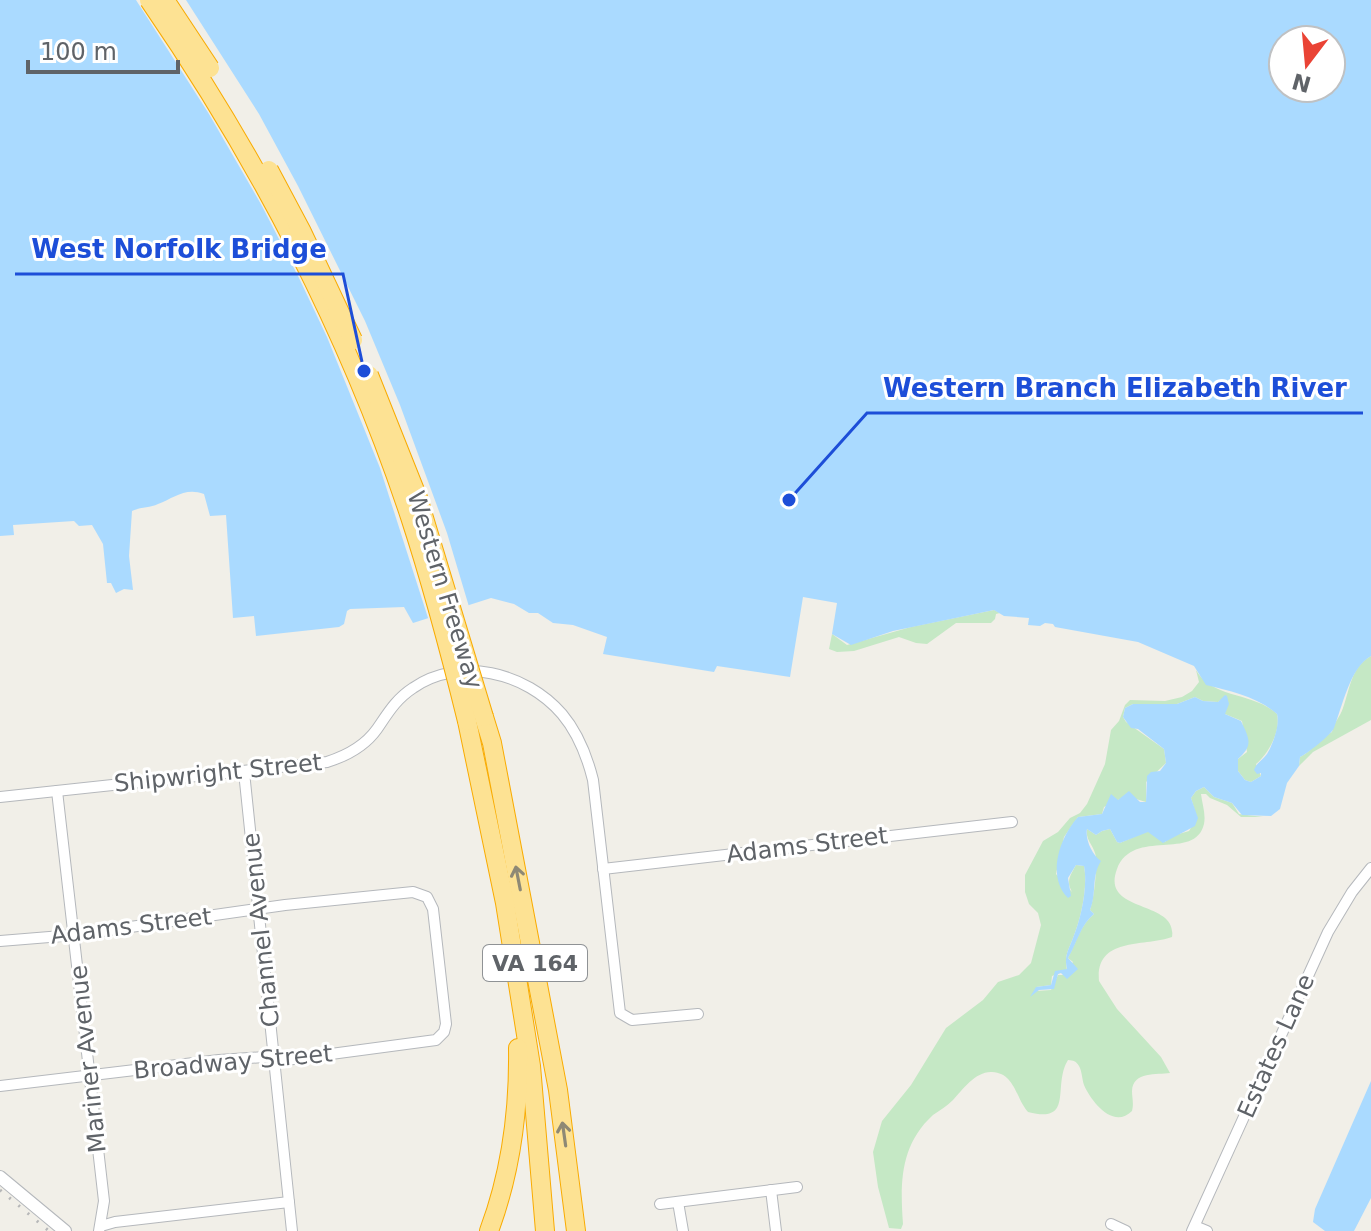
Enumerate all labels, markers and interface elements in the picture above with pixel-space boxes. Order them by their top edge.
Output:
scale bar [28,24,178,74]
north arrow [1267,24,1347,104]
text: 100 m [40,38,117,66]
text: N [1289,68,1314,97]
callout: West Norfolk Bridge [15,224,343,274]
text: West Norfolk Bridge [31,234,327,264]
callout: Western Branch Elizabeth River [867,363,1363,413]
text: Western Branch Elizabeth River [883,373,1347,403]
street label: Western Freeway [402,488,488,692]
street label: Shipwright Street [113,748,323,798]
street label: Adams Street [725,821,889,869]
street label: Channel Avenue [237,831,285,1029]
one-way arrow [510,865,525,891]
street label: Adams Street [49,902,213,950]
road number: VA 164 [483,945,587,981]
street label: Mariner Avenue [64,964,112,1154]
street label: Estates Lane [1232,970,1320,1122]
street label: Broadway Street [132,1039,334,1085]
one-way arrow [556,1121,571,1147]

